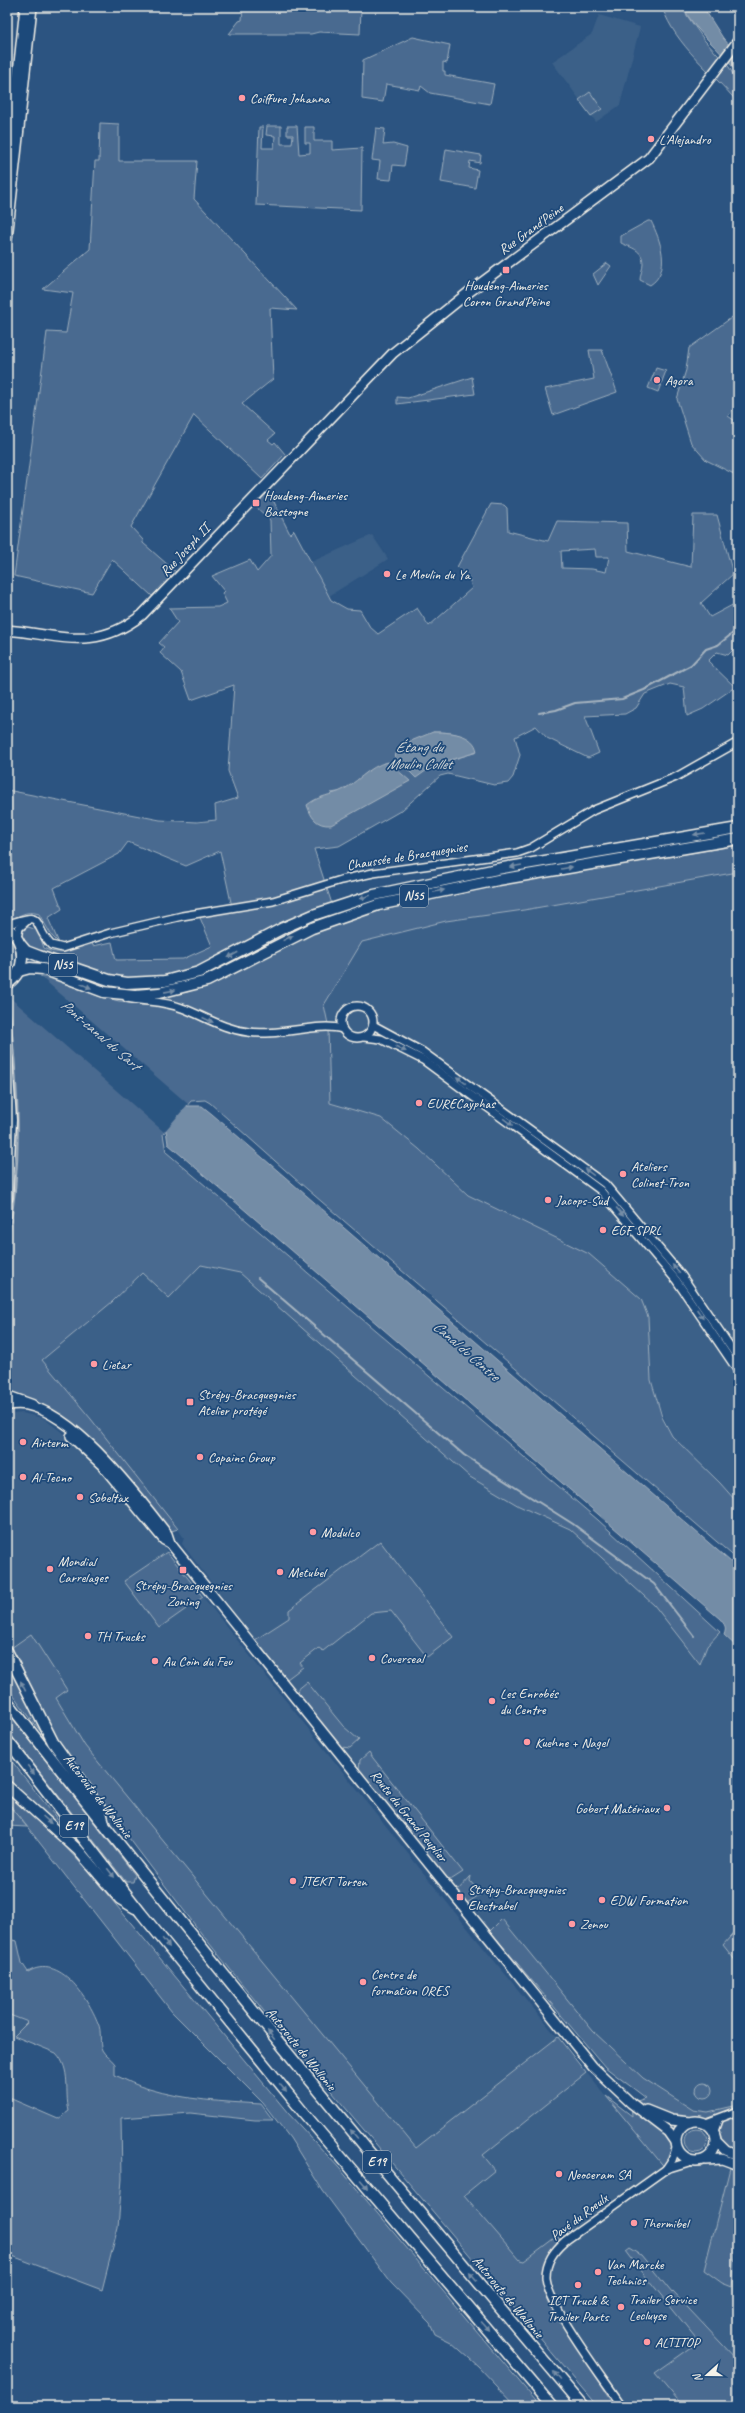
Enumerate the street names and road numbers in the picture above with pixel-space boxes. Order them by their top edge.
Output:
street label: Rue Grand'Peine [495,199,568,258]
street label: Rue Joseph II [157,518,216,580]
street label: Chaussée de Bracquegnies [346,838,469,874]
road number: N55 [400,885,428,907]
road number: N55 [49,954,77,976]
street label: Autoroute de Wallonie [60,1751,137,1843]
street label: Route du Grand Peuplier [367,1767,452,1866]
road number: E19 [60,1815,88,1837]
street label: Autoroute de Wallonie [262,2004,341,2095]
road number: E19 [363,2151,391,2173]
street label: Pavé du Roeulx [547,2189,612,2244]
street label: Autoroute de Wallonie [469,2252,548,2343]

